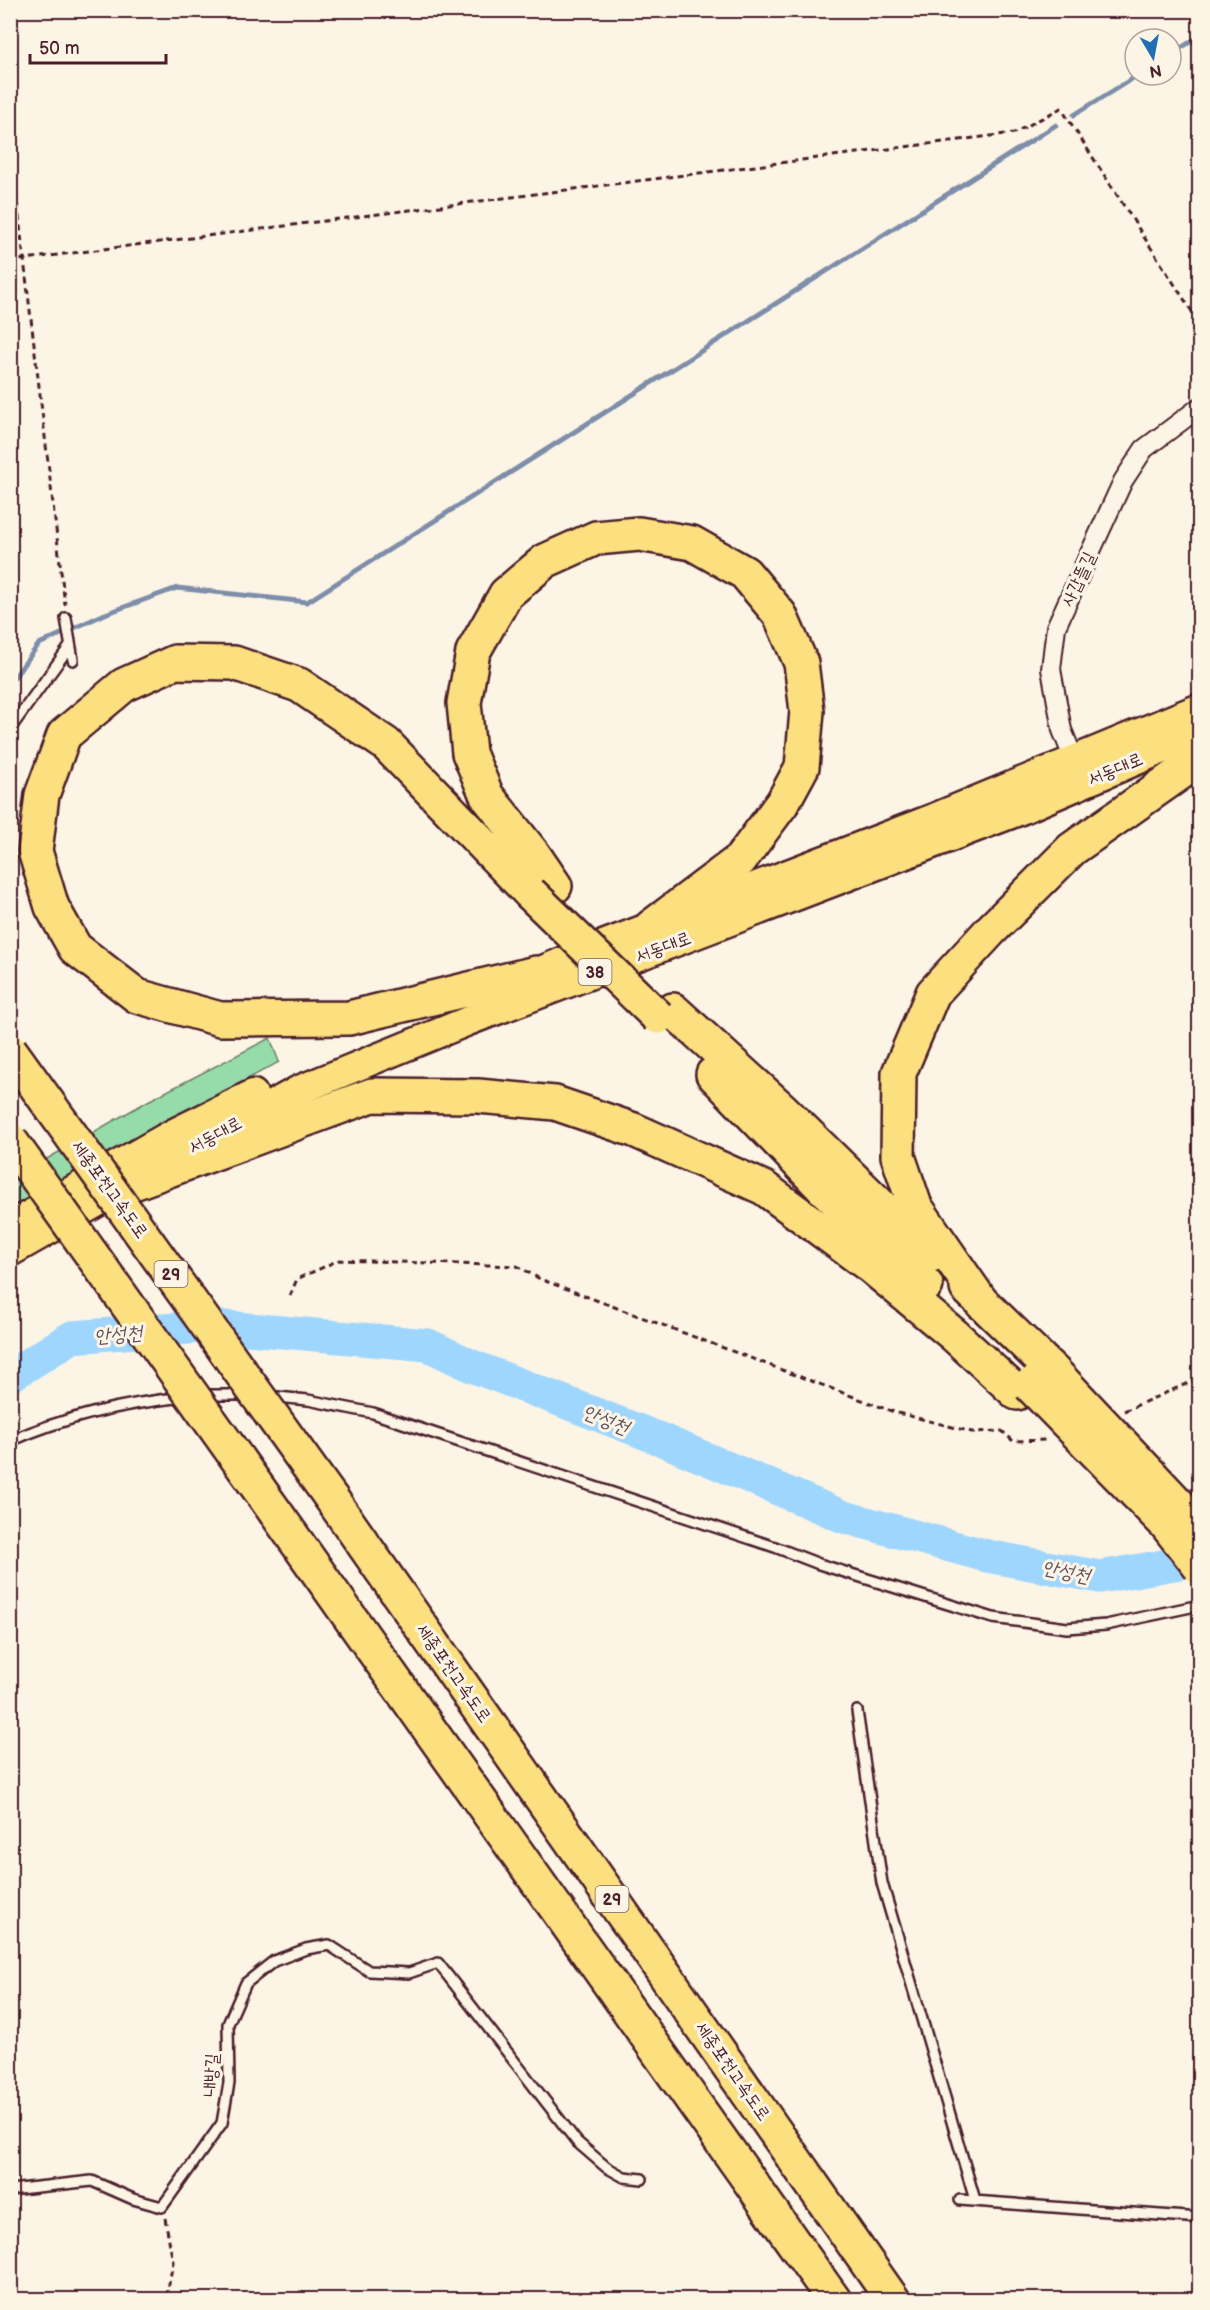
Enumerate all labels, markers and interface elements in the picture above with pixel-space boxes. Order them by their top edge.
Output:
scale bar [30,27,166,65]
north arrow [1123,27,1183,87]
text: 50 m [39,38,80,59]
text: N [1148,60,1163,81]
street label: 사갑뜰길 [1057,548,1100,610]
street label: 서동대로 [1084,748,1146,790]
street label: 서동대로 [632,927,694,968]
road number: 38 [578,959,612,985]
street label: 서동대로 [185,1112,246,1159]
street label: 세종포천고속도로 [67,1136,152,1242]
road number: 29 [154,1261,188,1287]
water label: 안성천 [93,1321,145,1349]
water label: 안성천 [579,1400,634,1441]
water label: 안성천 [1040,1556,1094,1589]
street label: 세종포천고속도로 [412,1620,495,1727]
road number: 29 [596,1886,628,1912]
street label: 세종포천고속도로 [691,2018,774,2125]
street label: 내방길 [200,2052,223,2097]

